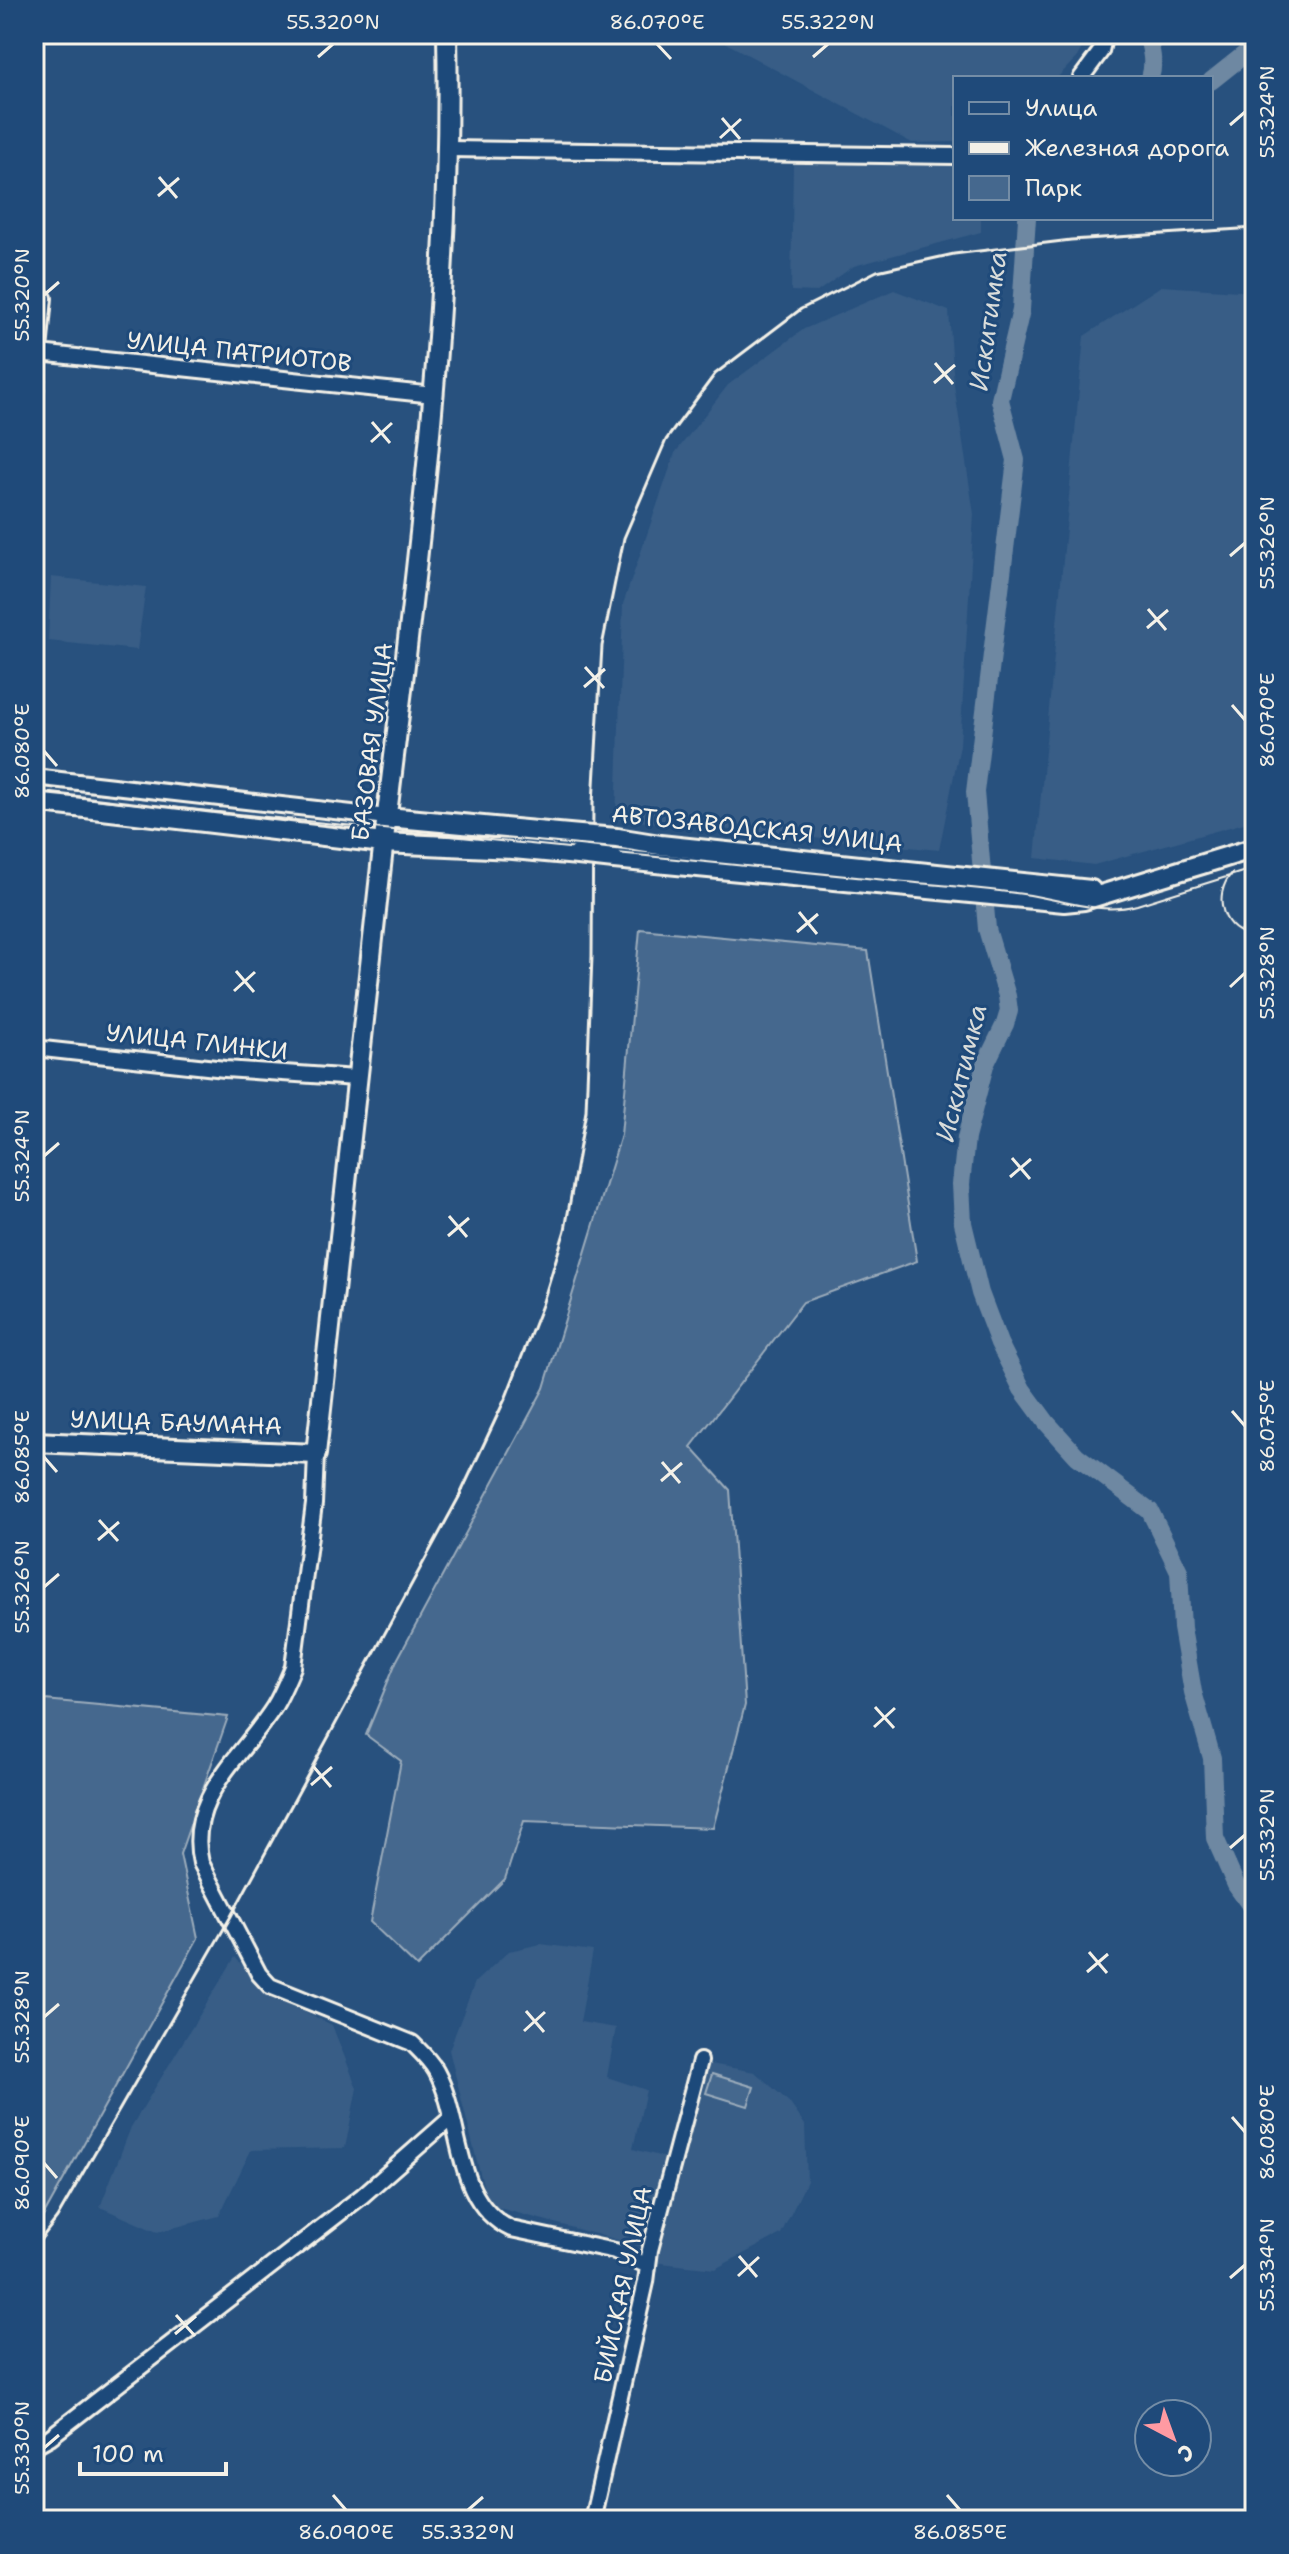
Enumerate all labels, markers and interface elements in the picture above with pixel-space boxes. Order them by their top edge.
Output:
text: 55.320°N [286,9,380,35]
text: 86.070°E [610,9,704,35]
text: 55.322°N [781,9,875,35]
text: 55.324°N [1254,66,1280,159]
legend [953,76,1213,220]
text: Улица [1025,92,1098,124]
text: Железная дорога [1025,132,1229,164]
text: Парк [1025,172,1082,204]
text: 55.320°N [9,248,35,342]
water label: Искитимка [960,249,1015,393]
street label: УЛИЦА ПАТРИОТОВ [125,324,353,380]
text: 55.326°N [1254,496,1280,590]
street label: БАЗОВАЯ УЛИЦА [344,641,400,843]
text: 86.070°E [1254,673,1280,767]
text: 86.080°E [9,703,35,799]
street label: АВТОЗАВОДСКАЯ УЛИЦА [610,798,904,860]
text: 55.328°N [1254,926,1280,1020]
water label: Искитимка [926,1000,995,1146]
street label: УЛИЦА ГЛИНКИ [105,1017,289,1067]
text: 55.324°N [9,1110,35,1203]
text: 86.075°E [1254,1380,1280,1472]
street label: УЛИЦА БАУМАНА [69,1403,283,1443]
text: 86.085°E [9,1410,35,1504]
text: 55.326°N [9,1540,35,1634]
text: 55.332°N [1254,1788,1280,1882]
text: 55.328°N [9,1970,35,2064]
text: 86.080°E [1254,2084,1280,2180]
text: 86.090°E [9,2115,35,2211]
street label: БИЙСКАЯ УЛИЦА [586,2184,660,2386]
text: 55.334°N [1254,2218,1280,2312]
north arrow [1133,2398,1213,2478]
text: 55.330°N [9,2401,35,2495]
scale bar [80,2426,226,2476]
text: С [1171,2437,1200,2468]
text: 100 m [92,2438,164,2470]
text: 86.090°E [298,2519,394,2545]
text: 55.332°N [421,2519,515,2545]
text: 86.085°E [913,2519,1007,2545]

